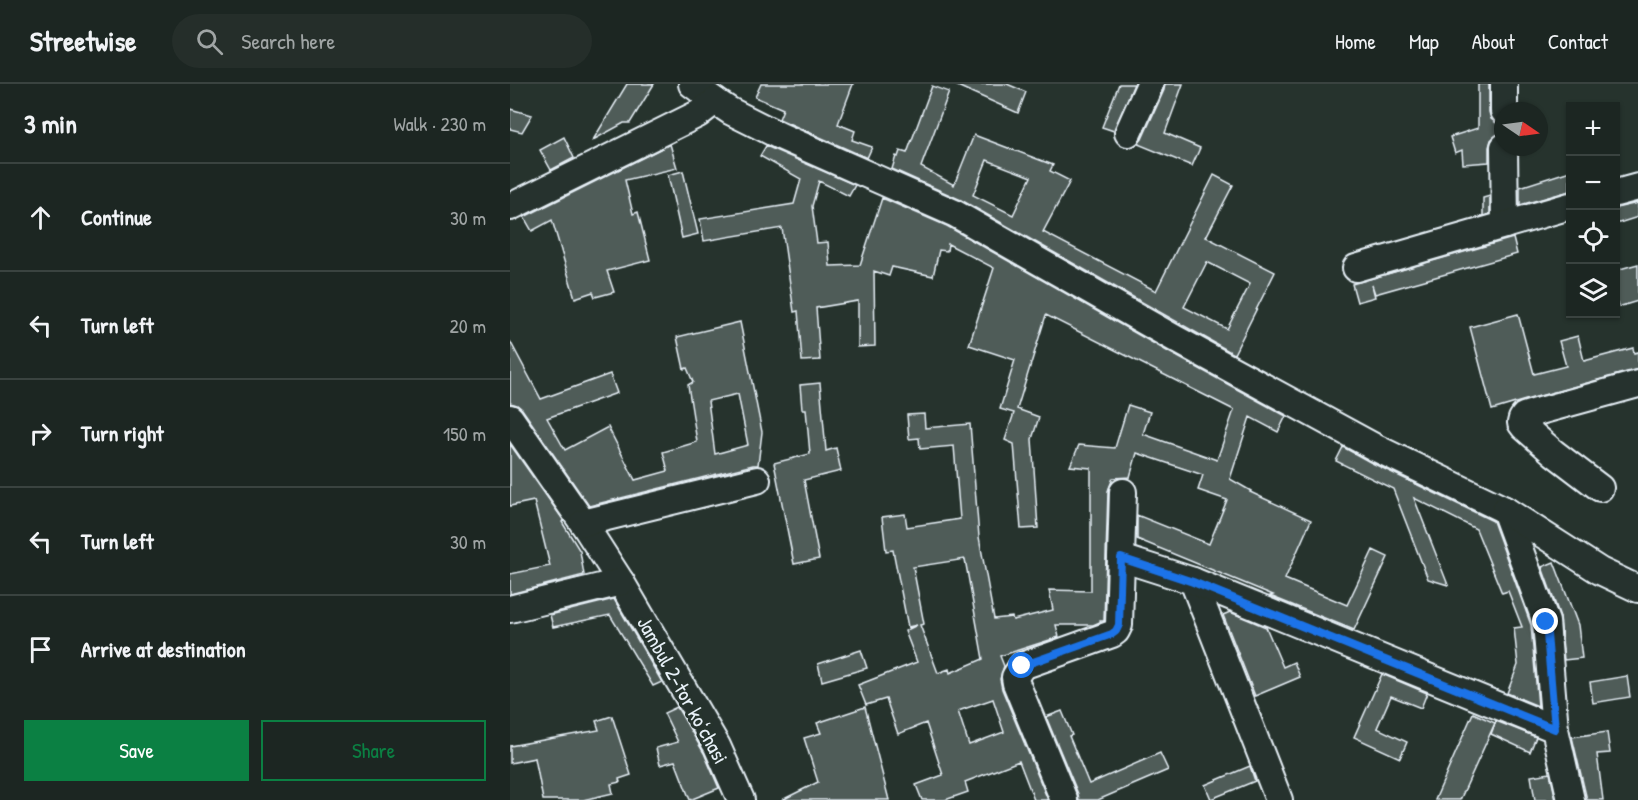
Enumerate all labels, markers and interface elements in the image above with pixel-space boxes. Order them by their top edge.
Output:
search box [172,14,592,68]
text: Streetwise [30,22,136,60]
icon: search [193,25,226,58]
text: Search here [241,26,335,56]
text: Home [1335,27,1376,56]
text: Map [1409,27,1439,56]
text: About [1472,27,1515,56]
text: Contact [1548,27,1608,56]
north arrow [1494,102,1548,156]
map controls [1566,102,1620,318]
button: + [1566,102,1620,156]
text: 3 min [24,106,77,141]
text: Walk · 230 m [394,110,486,137]
button: − [1566,156,1620,210]
icon: ahead [24,201,57,234]
text: Continue [81,202,152,232]
text: 30 m [450,204,486,231]
button: locate [1566,210,1620,264]
button: layers [1566,264,1620,318]
icon: left [24,309,57,342]
text: Turn left [81,310,154,340]
text: 20 m [449,312,486,339]
icon: right [24,417,57,450]
text: Turn right [81,418,164,448]
text: 150 m [443,420,486,447]
icon: left [24,525,57,558]
text: Turn left [81,526,154,556]
text: 30 m [450,528,486,555]
route end [1532,608,1558,634]
street label: Jambul 2-tor koʻchasi [630,611,736,769]
icon: arrive [24,633,57,666]
text: Arrive at destination [81,634,246,664]
route start [1008,652,1034,678]
button: Save [24,720,249,781]
button: Share [261,720,486,781]

